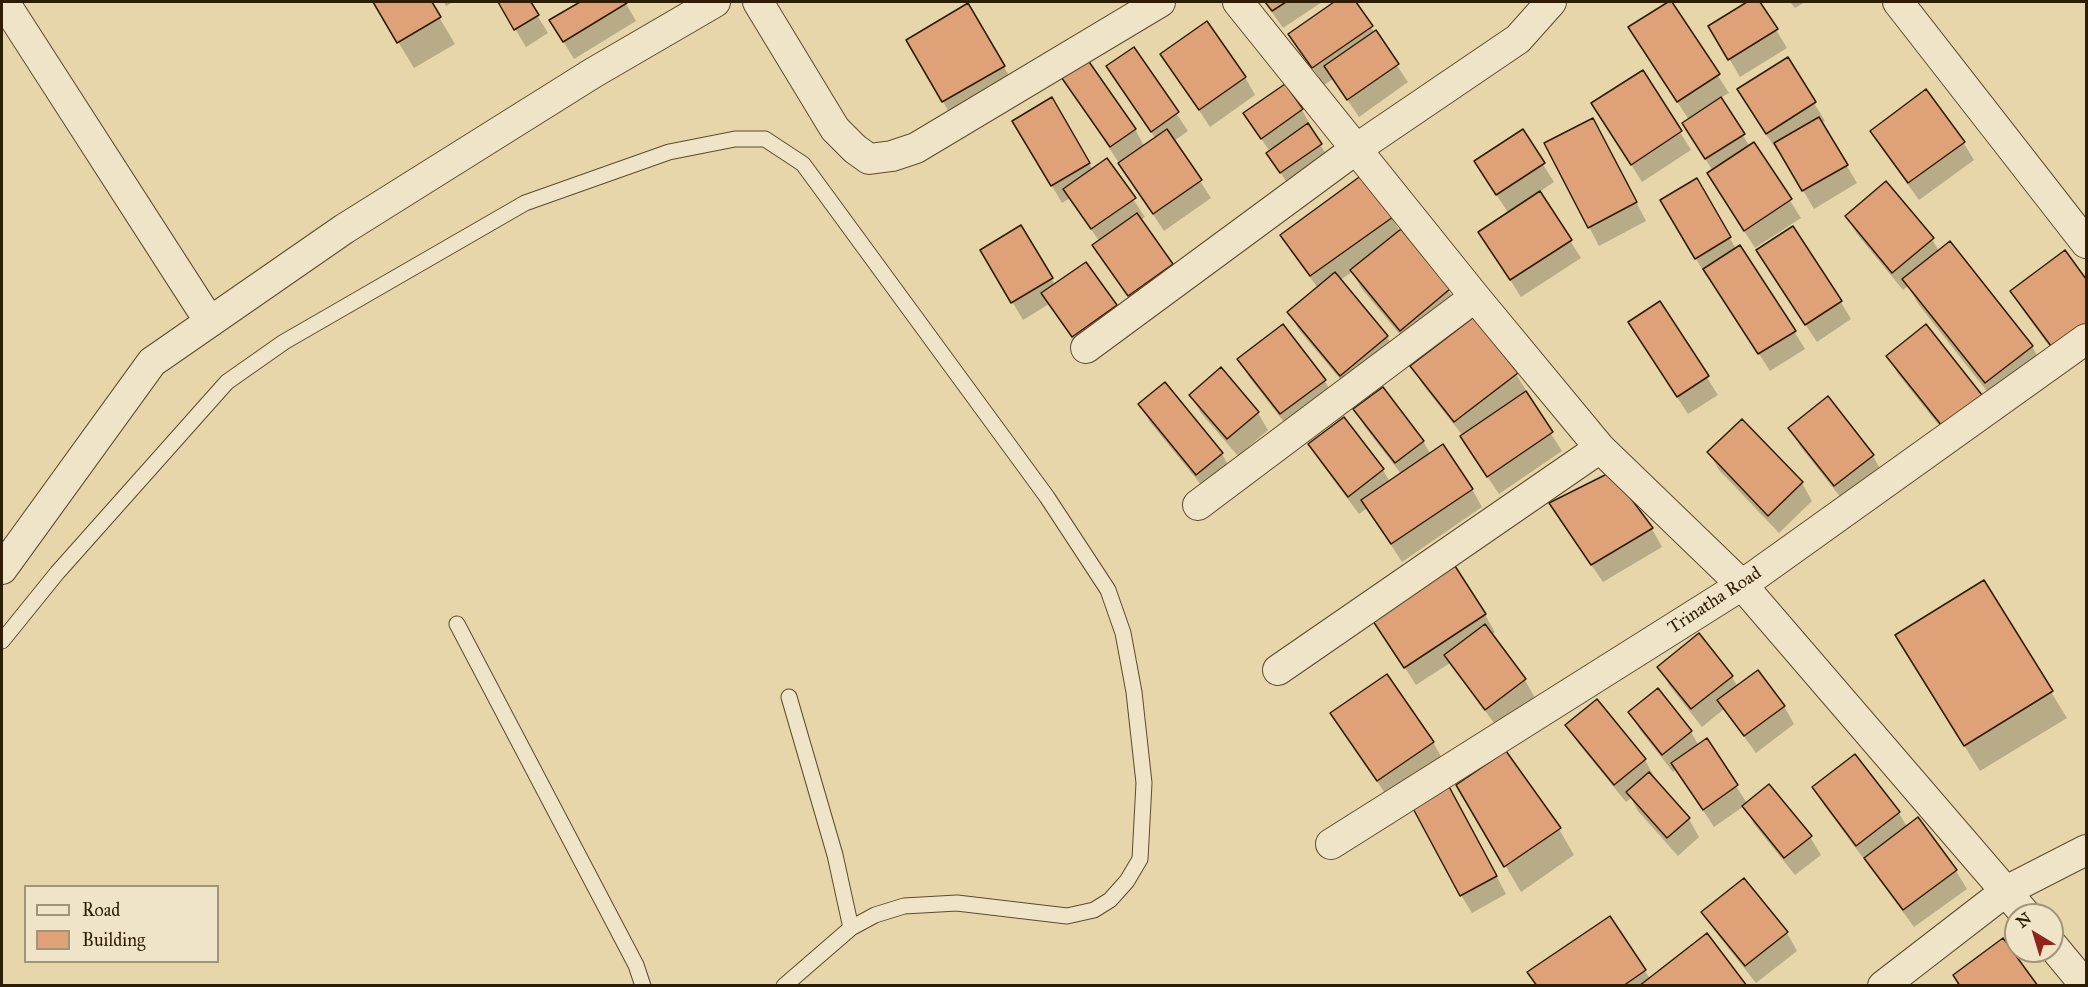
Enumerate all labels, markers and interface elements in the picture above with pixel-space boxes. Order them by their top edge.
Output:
street label: Trinatha Road [1664,563,1766,639]
legend [24,885,219,963]
text: Road [82,899,120,921]
north arrow [2004,903,2064,963]
text: N [2013,908,2035,932]
text: Building [82,929,145,951]

